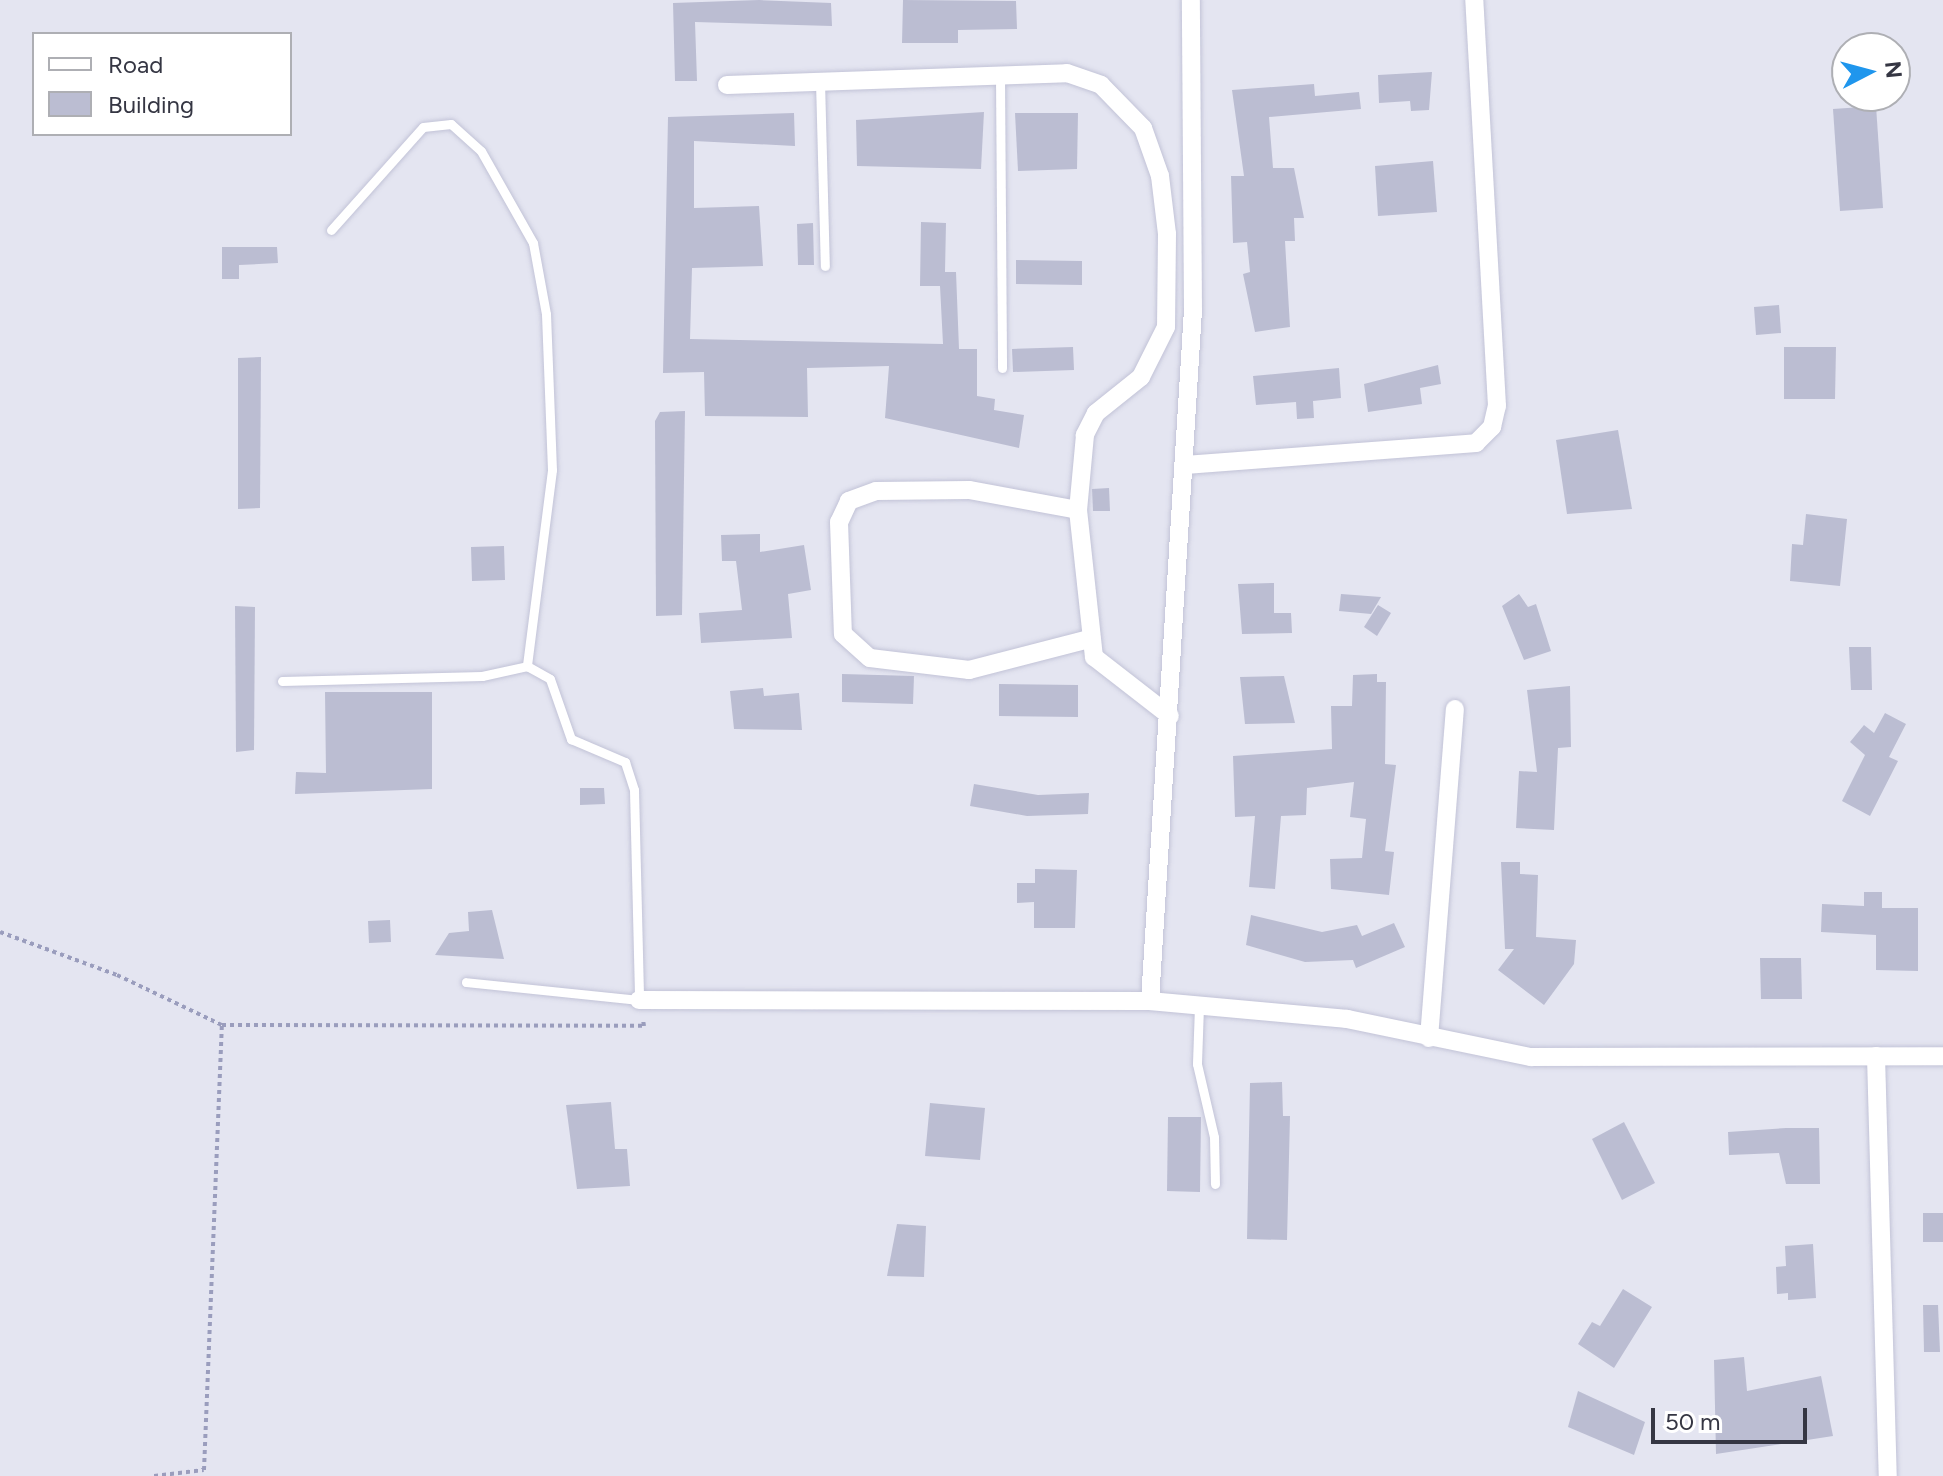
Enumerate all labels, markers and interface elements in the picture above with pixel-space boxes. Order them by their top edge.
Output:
legend [32,32,292,136]
north arrow [1831,32,1911,112]
text: Road [108,50,163,79]
text: N [1879,60,1908,80]
text: Building [108,90,194,119]
scale bar [1655,1392,1811,1442]
text: 50 m [1665,1407,1721,1436]

